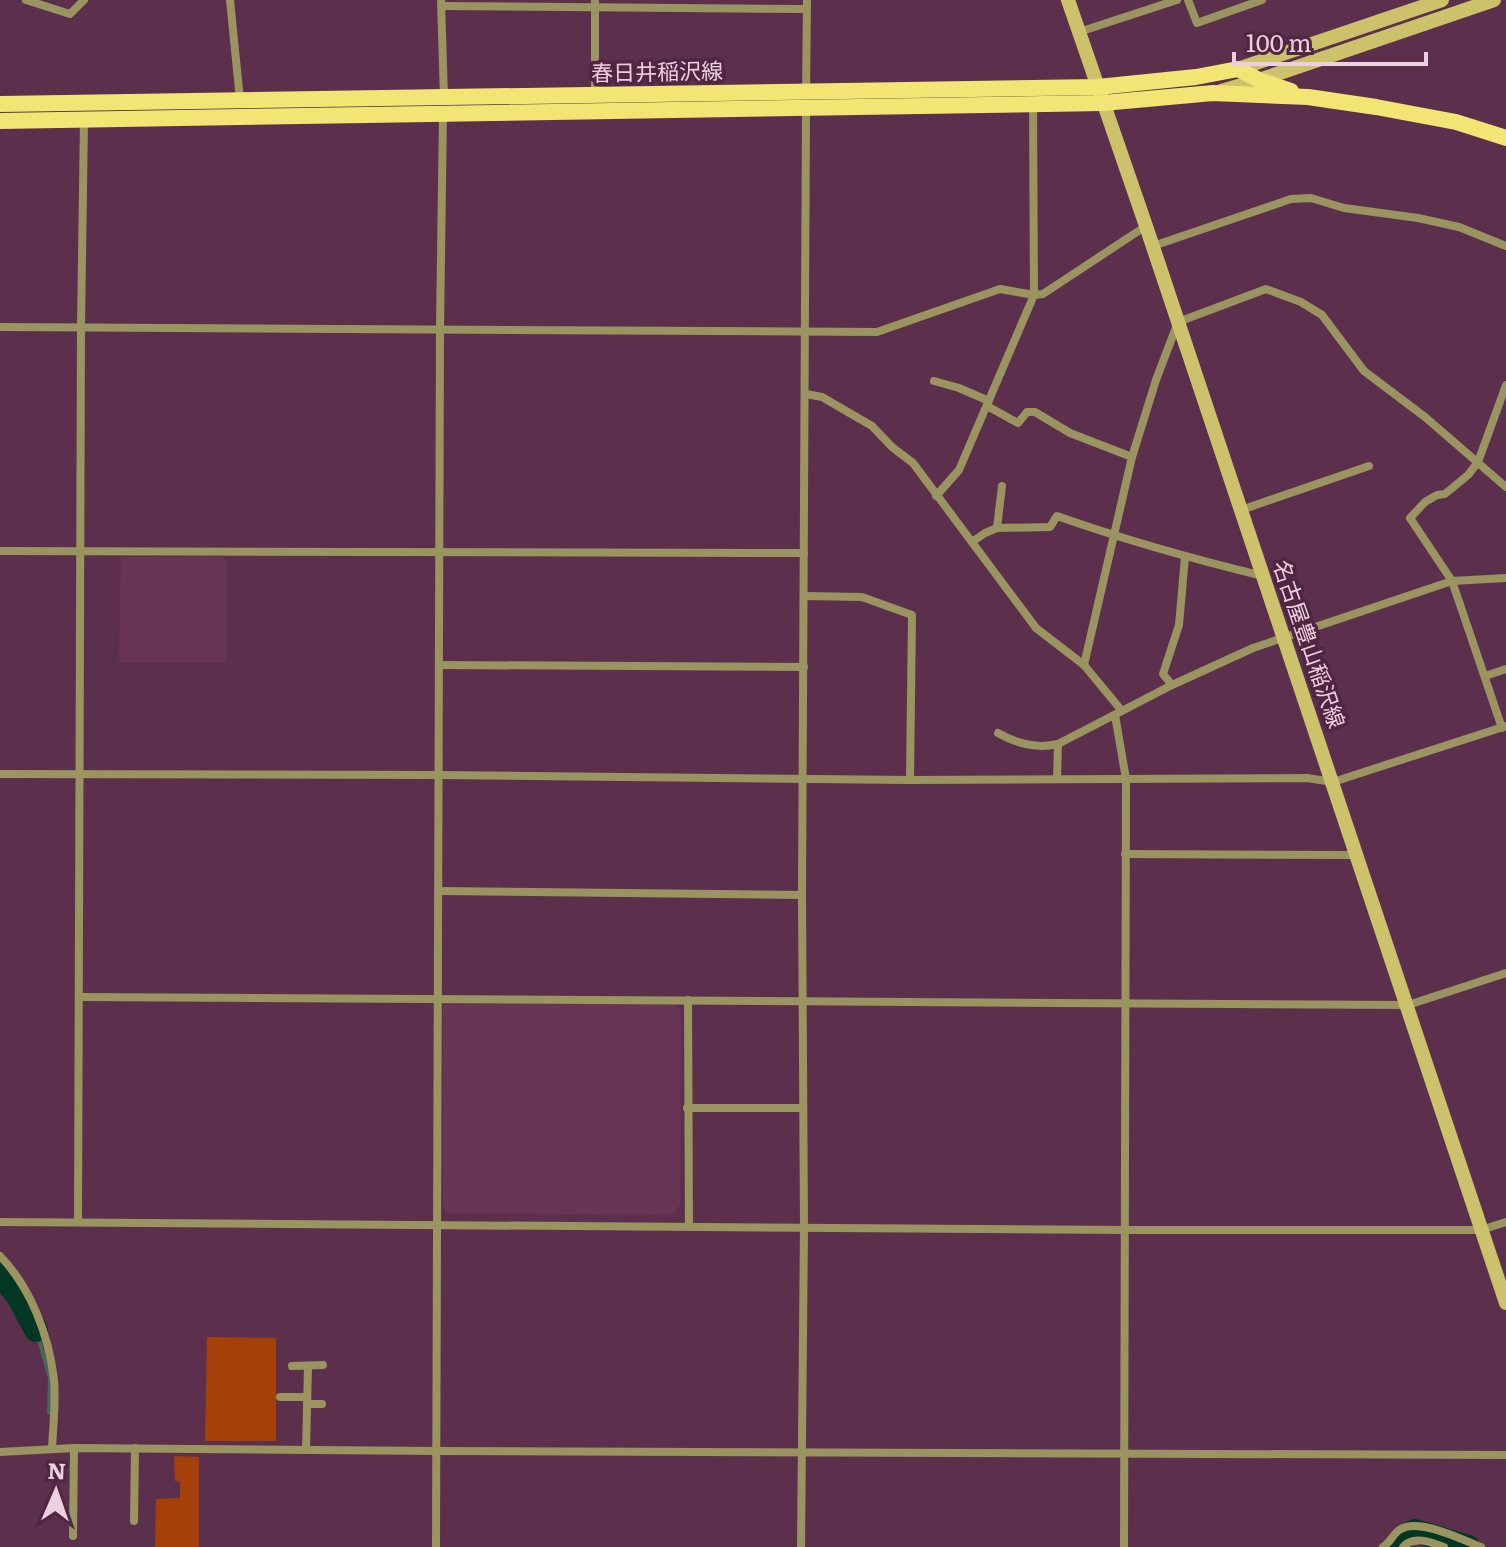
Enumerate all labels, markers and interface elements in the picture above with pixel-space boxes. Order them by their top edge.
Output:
scale bar [1234,16,1426,66]
text: 100 m [1246,24,1312,59]
street label: 春日井稲沢線 [591,53,723,88]
street label: 名古屋豊山稲沢線 [1266,555,1355,732]
north arrow [16,1451,96,1531]
text: N [47,1453,67,1486]

